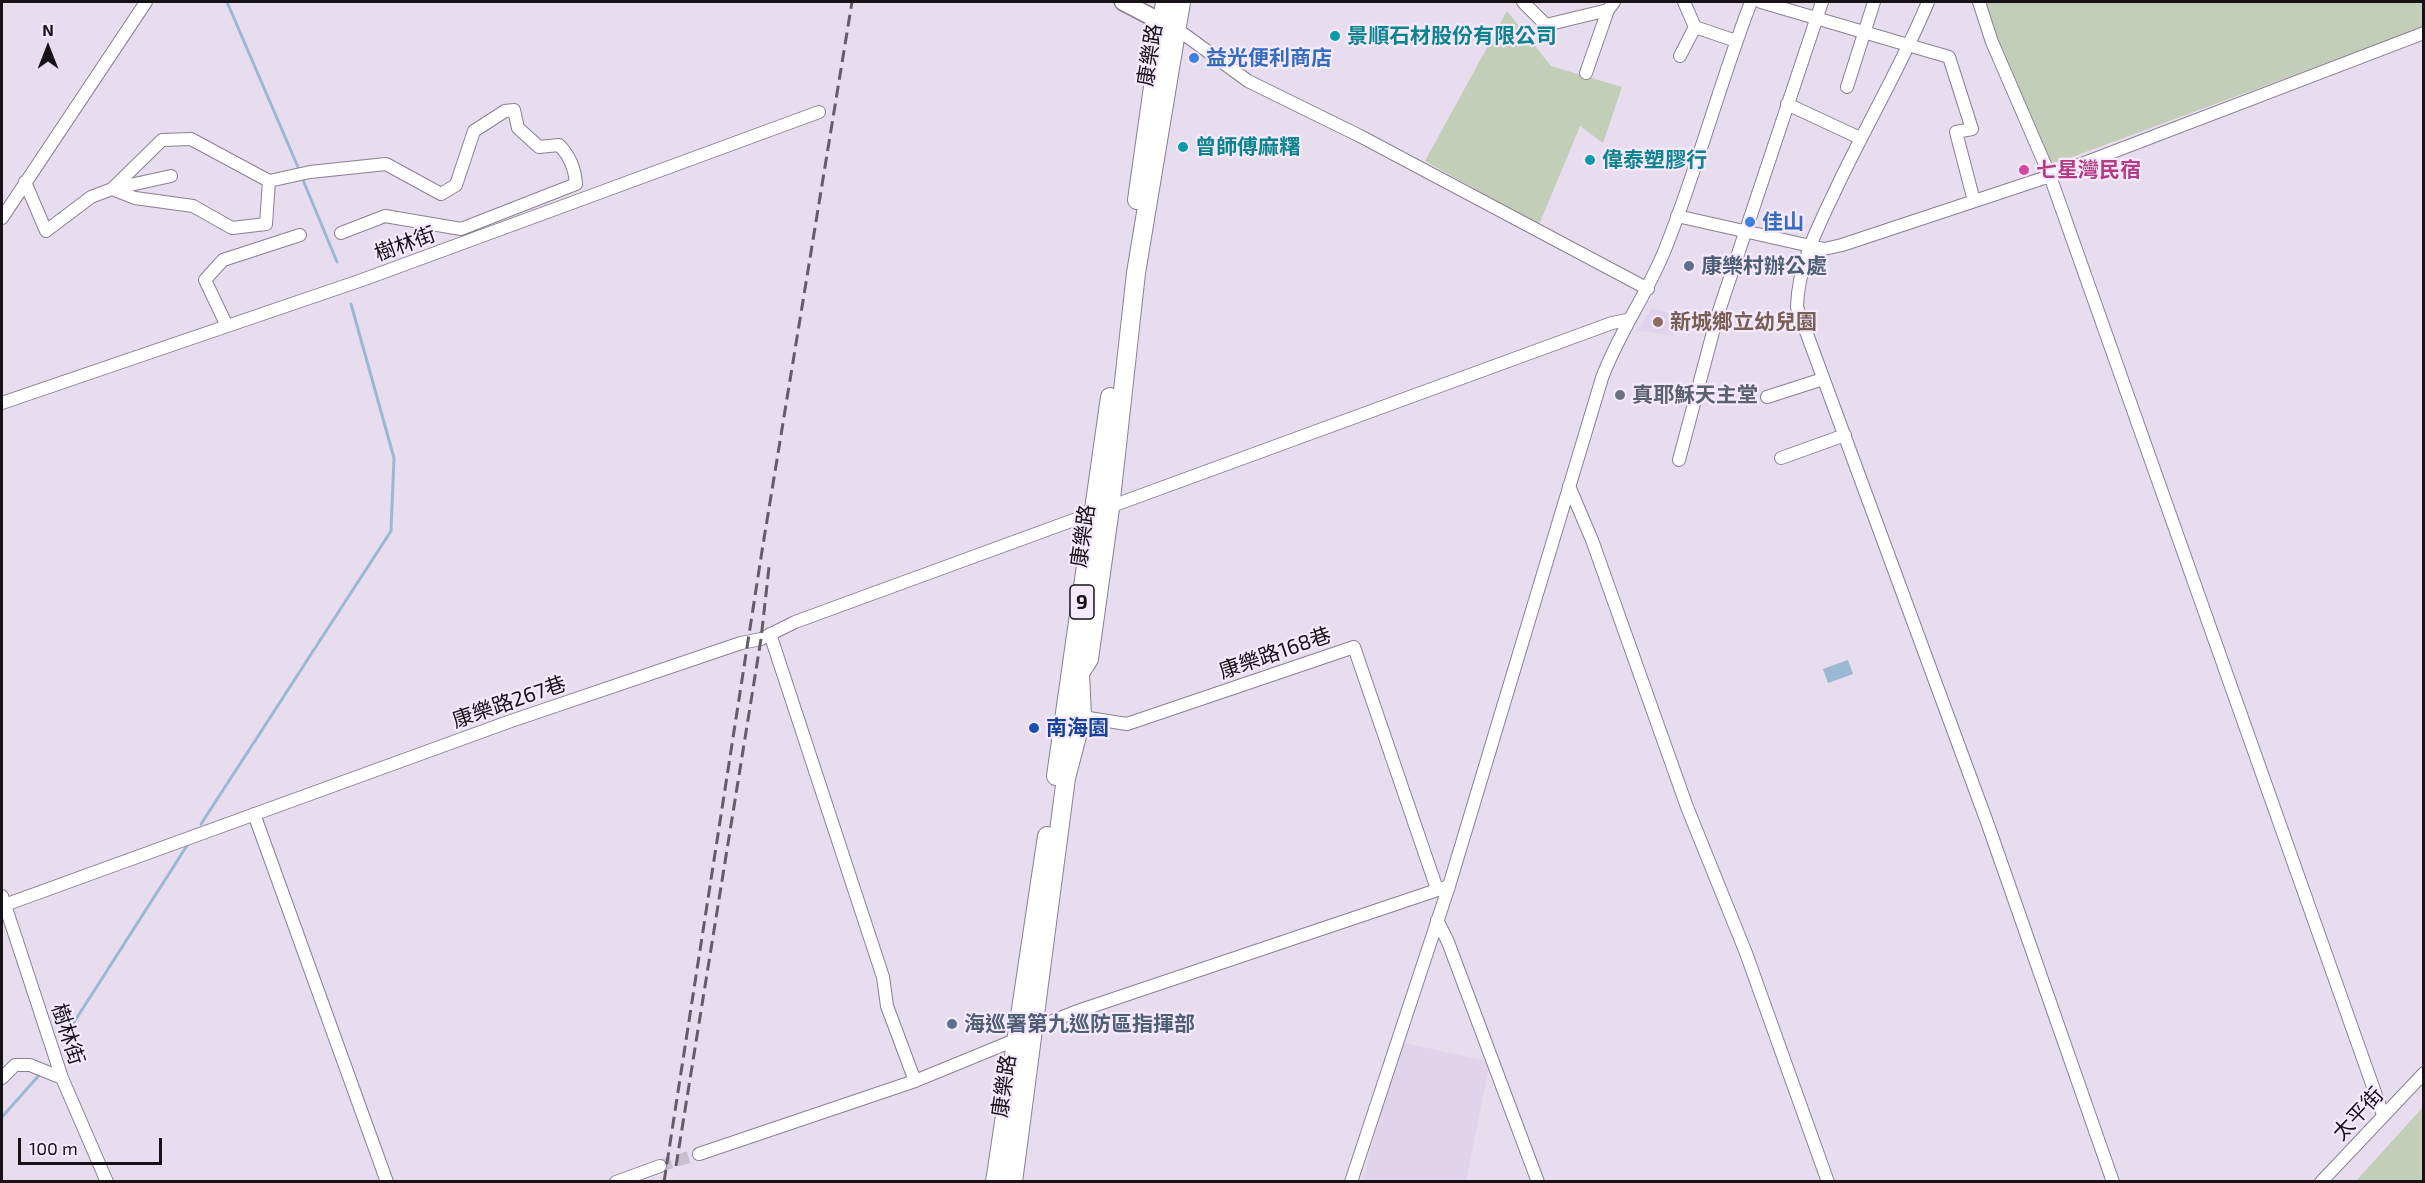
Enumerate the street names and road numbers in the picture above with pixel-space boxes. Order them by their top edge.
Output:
street label: 康樂路 [1133,22,1167,88]
street label: 樹林街 [371,221,439,267]
street label: 康樂路 [1066,503,1100,569]
road number: 9 [1070,585,1094,619]
street label: 康樂路168巷 [1216,622,1334,684]
street label: 康樂路267巷 [449,671,569,733]
street label: 樹林街 [46,1000,90,1068]
street label: 康樂路 [987,1053,1021,1119]
street label: 太平街 [2327,1082,2389,1146]

